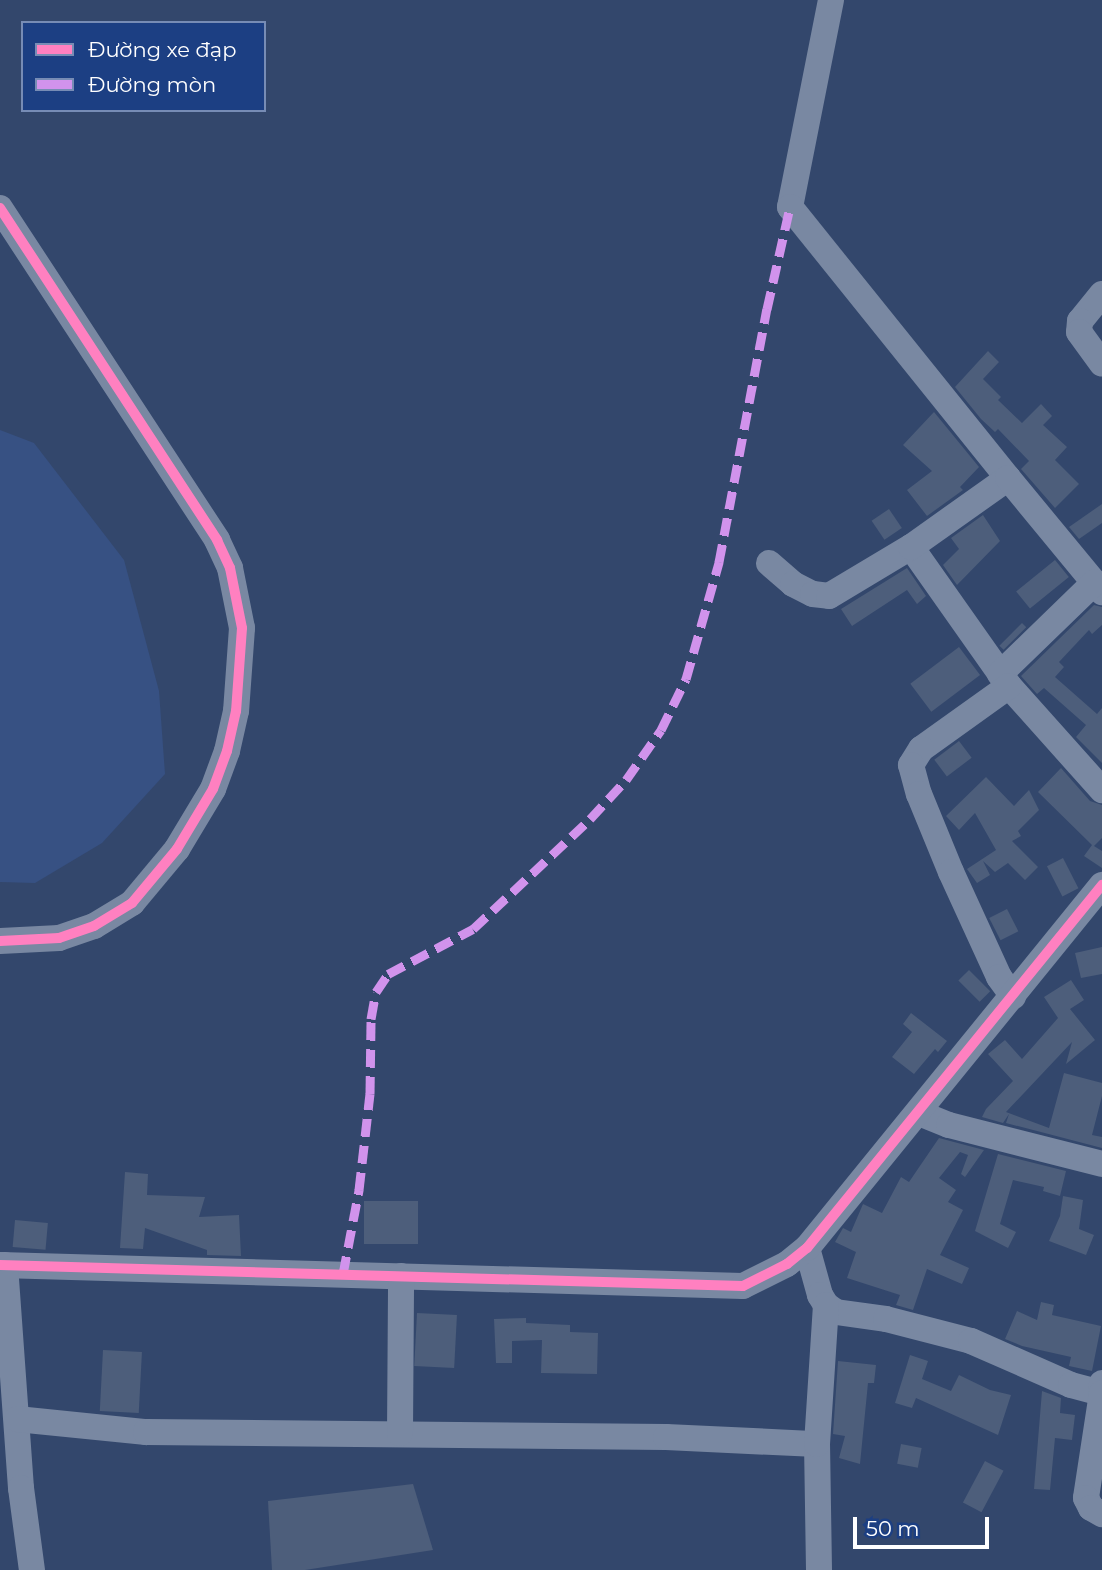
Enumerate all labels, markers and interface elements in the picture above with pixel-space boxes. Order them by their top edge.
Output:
legend [21,21,266,112]
text: Đường xe đạp [88,37,236,62]
text: Đường mòn [88,72,216,97]
scale bar [857,1504,993,1548]
text: 50 m [866,1516,920,1541]

